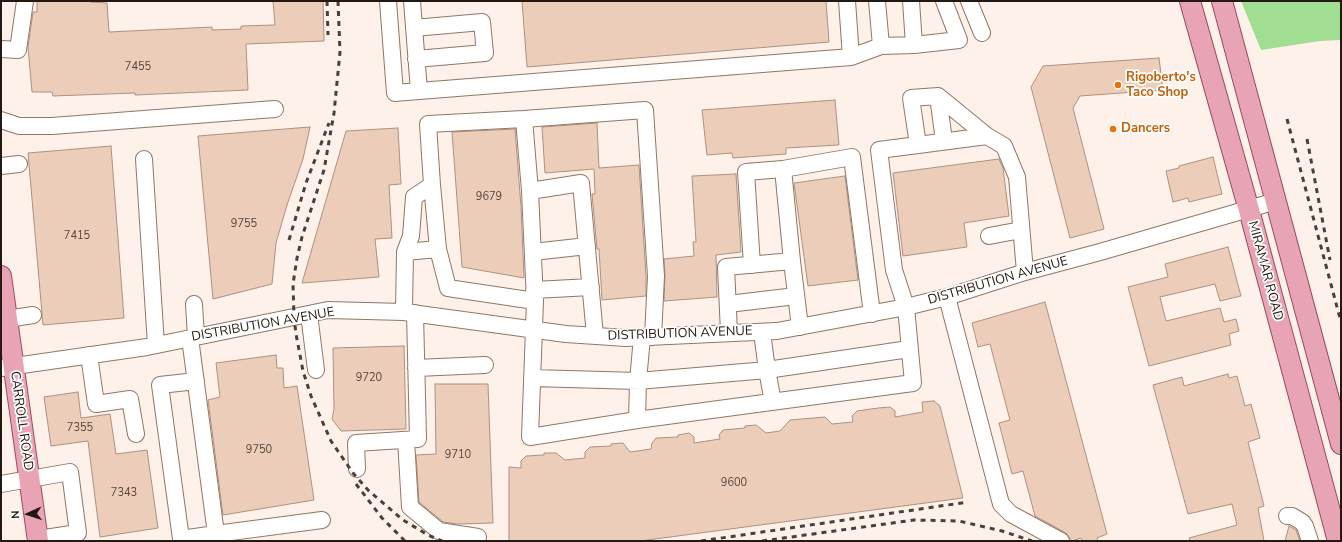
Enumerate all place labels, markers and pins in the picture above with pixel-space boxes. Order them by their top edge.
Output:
place label: Rigoberto's Taco Shop [1126,70,1196,101]
marker: Rigoberto's Taco Shop [1113,80,1123,90]
place label: Dancers [1121,121,1170,137]
marker: Dancers [1108,124,1118,134]

